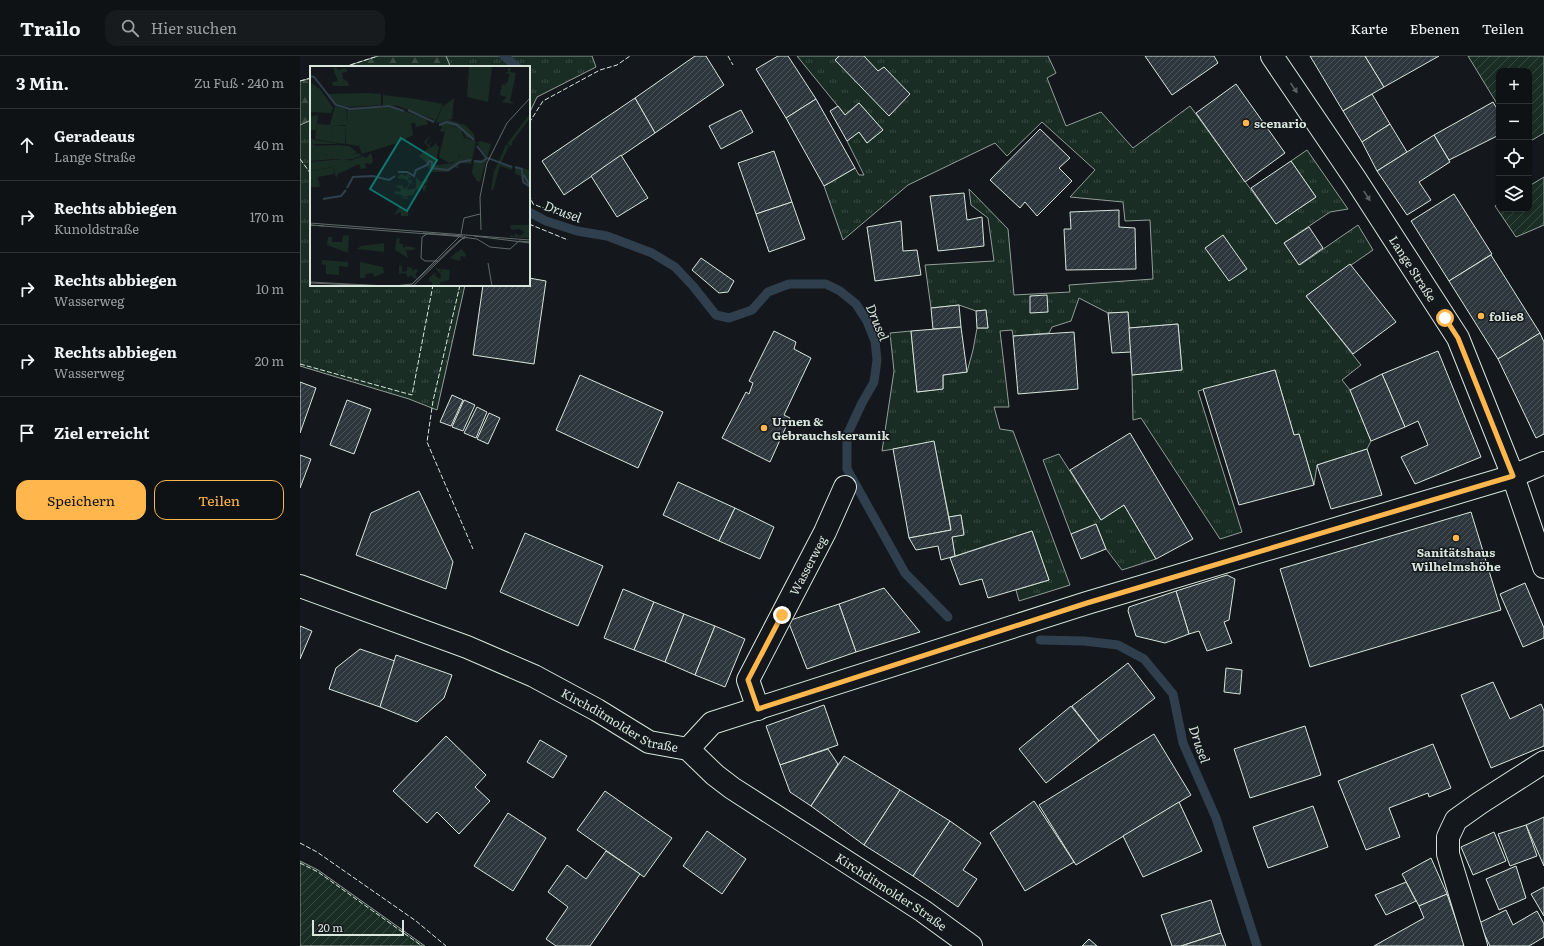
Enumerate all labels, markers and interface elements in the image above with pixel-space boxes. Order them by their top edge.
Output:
search box [105,10,385,46]
text: Trailo [20,14,81,42]
text: Hier suchen [151,16,237,39]
icon: search [119,17,141,39]
text: Karte [1351,18,1388,38]
text: Ebenen [1410,18,1460,38]
text: Teilen [1482,18,1524,38]
inset map [310,66,530,286]
map controls [1496,68,1532,212]
button: + [1496,68,1532,104]
text: 3 Min. [16,70,69,95]
text: Zu Fuß · 240 m [194,73,284,92]
one-way arrow [1290,83,1298,93]
button: − [1496,104,1532,140]
place label: scenario [1254,114,1307,132]
marker: scenario [1241,118,1251,128]
text: Geradeaus [54,124,135,147]
icon: ahead [16,134,38,156]
text: 40 m [254,135,284,154]
button: locate [1496,140,1532,176]
text: Lange Straße [54,147,135,166]
button: layers [1496,176,1532,212]
one-way arrow [1363,191,1371,201]
water label: Drusel [542,195,585,227]
text: Rechts abbiegen [54,196,177,219]
icon: right [16,206,38,228]
text: 170 m [250,207,284,226]
text: Kunoldstraße [54,219,139,238]
street label: Lange Straße [1385,232,1441,305]
text: Rechts abbiegen [54,268,177,291]
icon: right [16,278,38,300]
text: 10 m [256,279,284,298]
text: Wasserweg [54,291,124,310]
water label: Drusel [862,301,894,344]
place label: folie8 [1489,307,1524,325]
route start [1436,309,1454,327]
marker: folie8 [1476,311,1486,321]
text: Rechts abbiegen [54,340,177,363]
icon: right [16,350,38,372]
text: 20 m [255,351,284,370]
text: Wasserweg [54,363,124,382]
place label: Urnen & Gebrauchskeramik [772,412,890,444]
text: Ziel erreicht [54,421,149,444]
icon: arrive [16,422,38,444]
marker: Urnen & Gebrauchskeramik [759,423,769,433]
button: Speichern [16,480,146,520]
button: Teilen [154,480,284,520]
street label: Wasserweg [785,532,831,598]
marker: Sanitätshaus Wilhelmshöhe [1451,533,1461,543]
place label: Sanitätshaus Wilhelmshöhe [1411,543,1501,575]
route end [773,606,791,624]
street label: Kirchditmolder Straße [558,683,680,756]
water label: Drusel [1185,723,1215,766]
street label: Kirchditmolder Straße [832,848,951,935]
scale bar [312,918,404,937]
text: 20 m [318,919,343,935]

